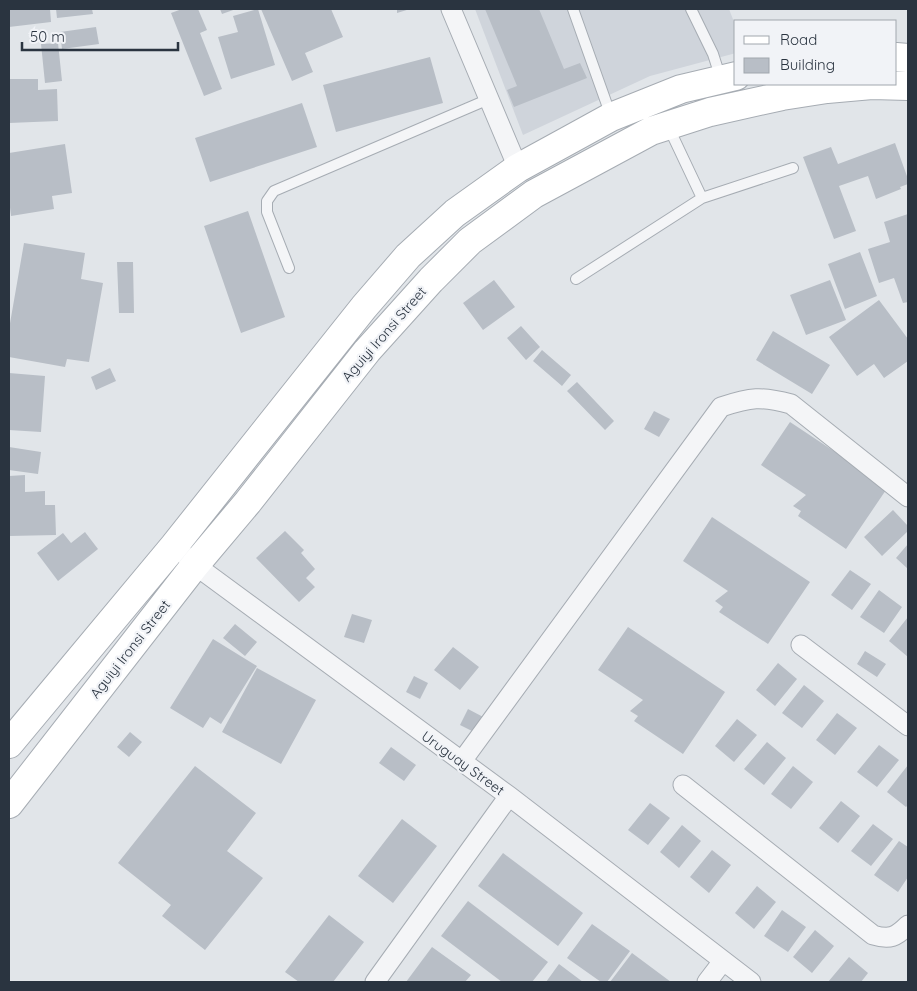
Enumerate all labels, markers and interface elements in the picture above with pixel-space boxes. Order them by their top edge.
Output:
scale bar [22,20,179,52]
legend [734,20,897,85]
text: 50 m [30,27,65,46]
text: Road [780,30,817,49]
text: Building [780,55,835,74]
street label: Aguiyi Ironsi Street [338,283,430,385]
street label: Aguiyi Ironsi Street [86,596,174,702]
street label: Uruguay Street [418,727,508,799]

